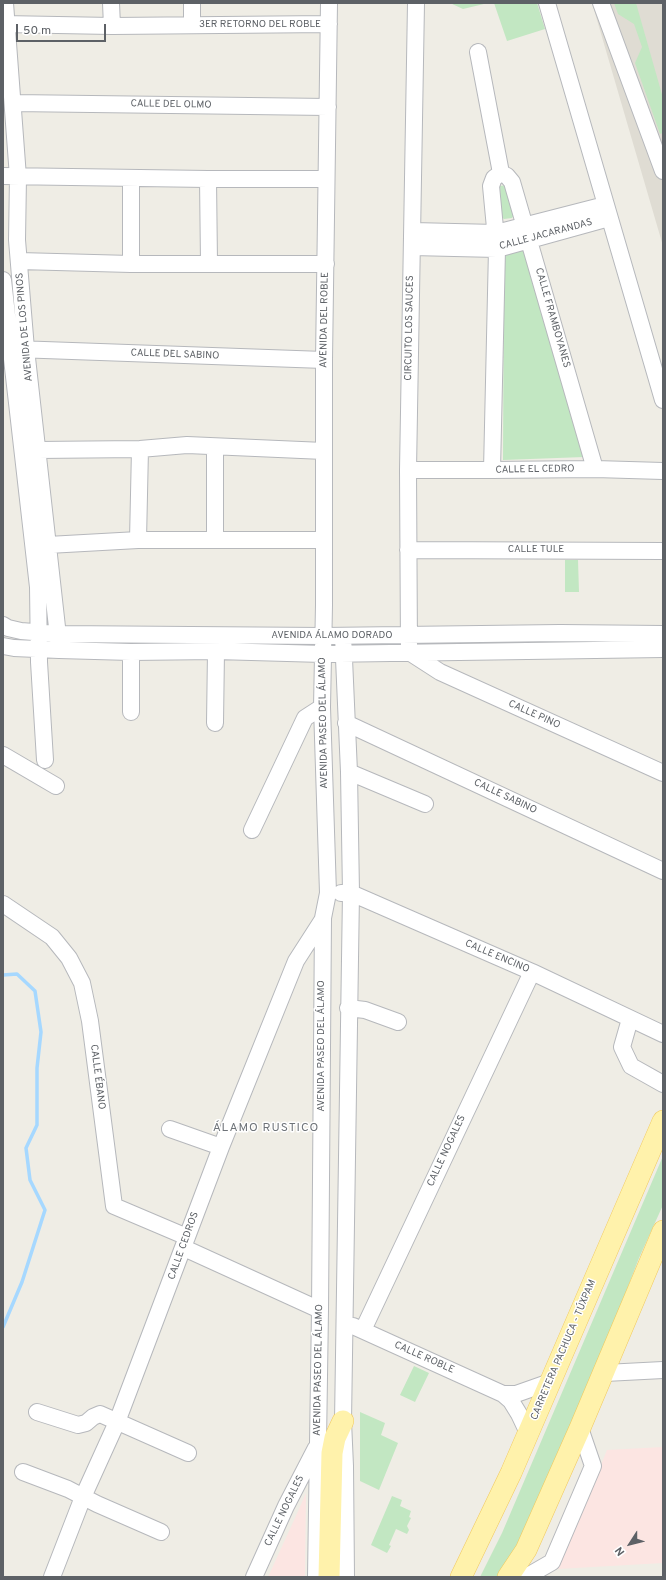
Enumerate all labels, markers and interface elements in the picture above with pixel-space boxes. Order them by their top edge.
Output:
scale bar [18,16,108,42]
street label: 3ER RETORNO DEL ROBLE [199,19,321,31]
text: 50 m [23,23,51,39]
street label: CALLE DEL OLMO [130,98,212,112]
street label: CALLE JACARANDAS [498,217,594,253]
street label: CALLE FRAMBOYANES [532,267,572,369]
street label: AVENIDA DE LOS PINOS [14,272,36,382]
street label: AVENIDA DEL ROBLE [318,272,332,368]
street label: CIRCUITO LOS SAUCES [403,275,417,381]
street label: CALLE DEL SABINO [130,347,220,363]
street label: CALLE EL CEDRO [495,463,575,477]
street label: CALLE TULE [508,544,564,556]
street label: AVENIDA ÁLAMO DORADO [271,630,393,642]
street label: AVENIDA PASEO DEL ÁLAMO [317,657,331,789]
street label: CALLE PINO [506,698,562,732]
street label: CALLE SABINO [472,777,538,817]
street label: CALLE ENCINO [463,938,531,976]
street label: AVENIDA PASEO DEL ÁLAMO [316,980,328,1112]
street label: CALLE ÉBANO [87,1044,107,1110]
street label: CALLE NOGALES [425,1113,469,1189]
district label: ÁLAMO RUSTICO [213,1122,319,1136]
street label: CALLE CEDROS [166,1210,202,1282]
street label: CARRETERA PACHUCA - TÚXPAM [529,1278,599,1422]
street label: AVENIDA PASEO DEL ÁLAMO [312,1304,326,1436]
street label: CALLE ROBLE [392,1339,456,1377]
street label: CALLE NOGALES [263,1474,307,1548]
north arrow [610,1524,650,1564]
text: N [612,1544,628,1558]

